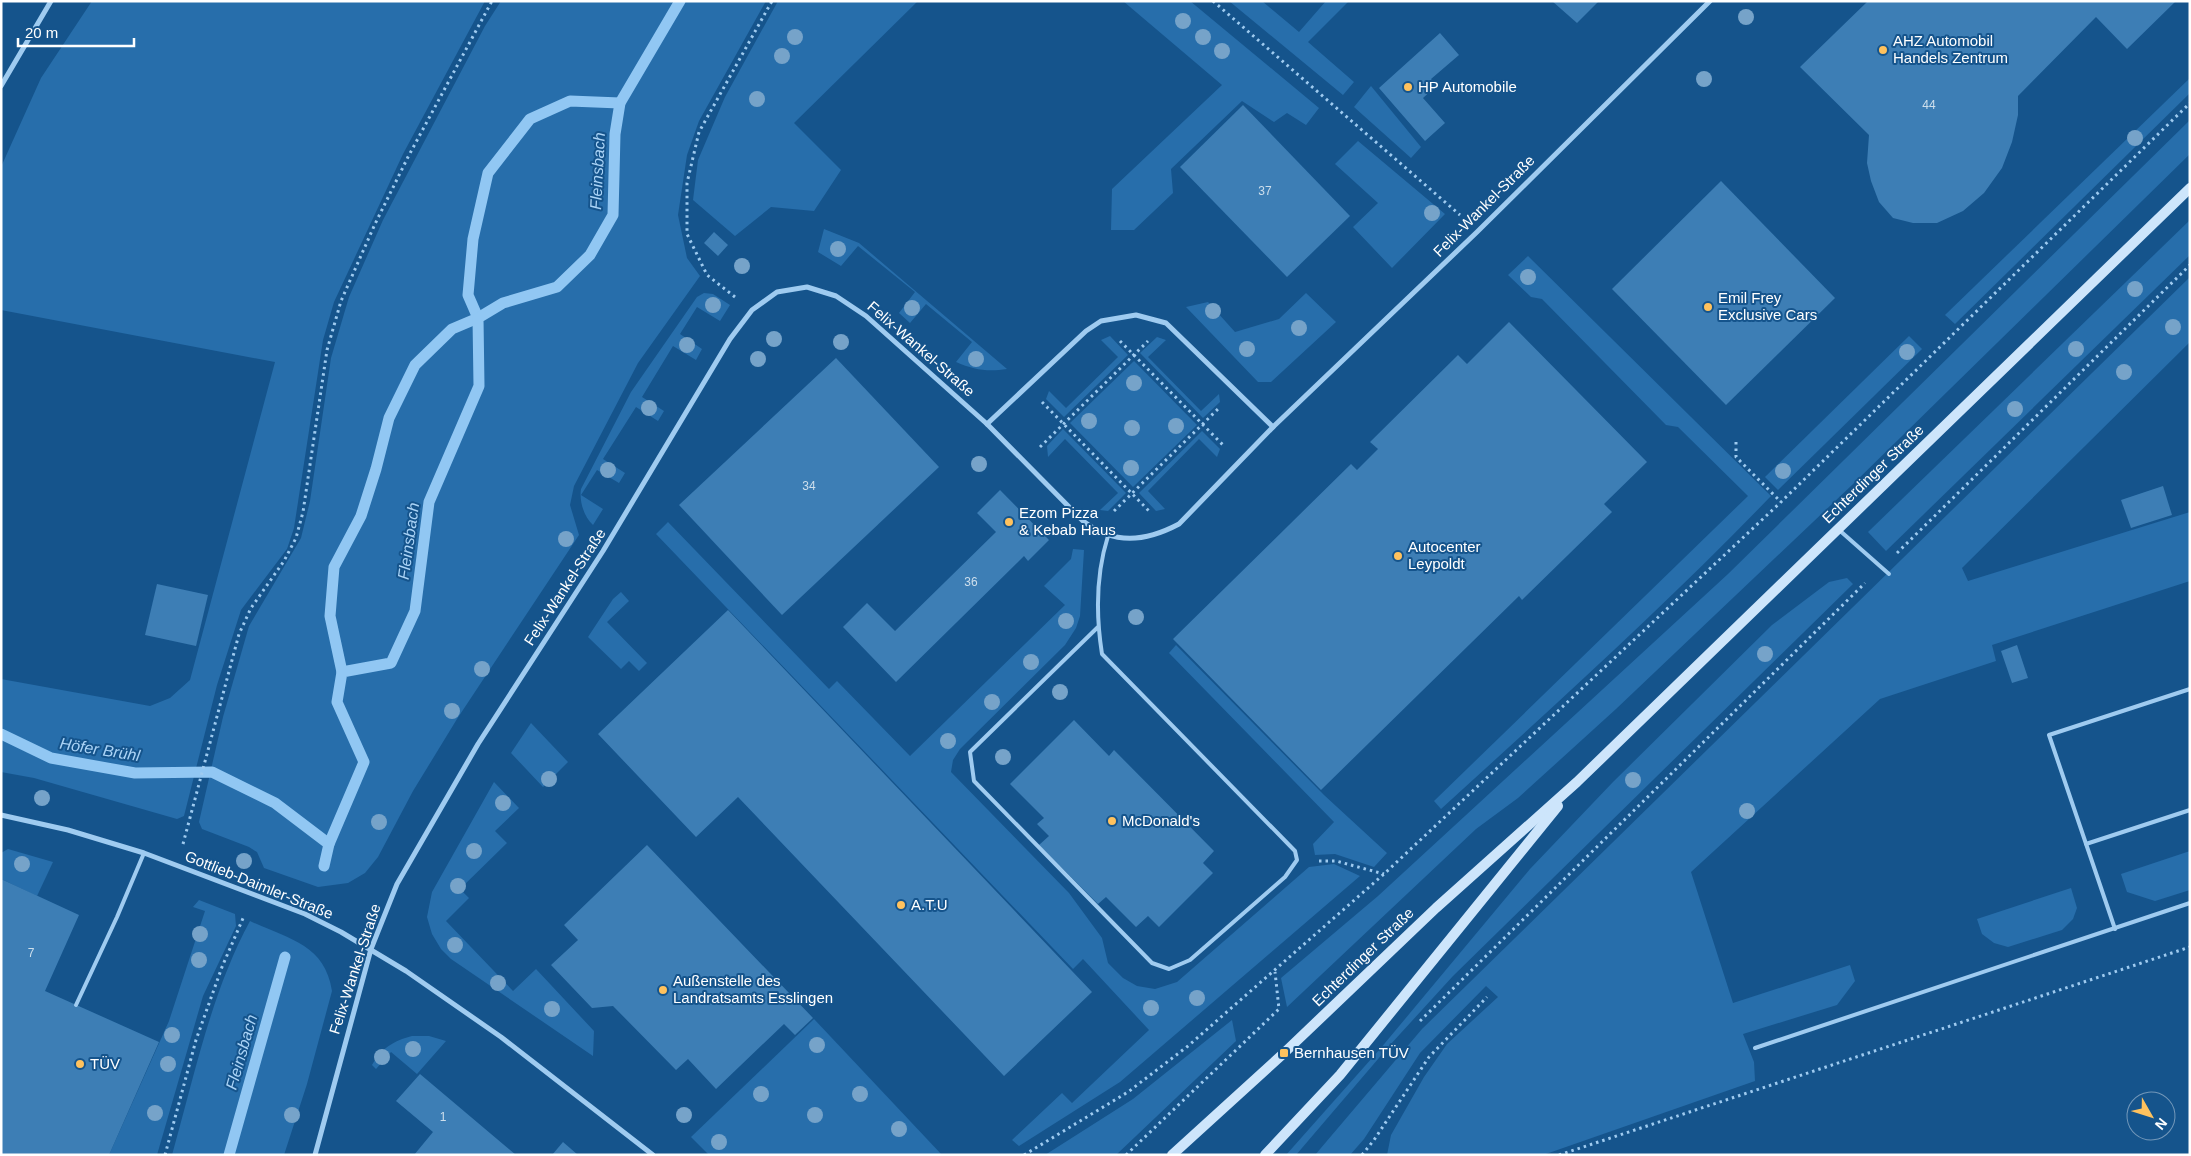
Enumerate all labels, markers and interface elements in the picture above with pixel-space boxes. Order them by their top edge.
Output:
scale bar [18,15,134,47]
text: 20 m [25,24,58,41]
place label: AHZ Automobil Handels Zentrum [1893,32,2008,66]
marker: AHZ Automobil Handels Zentrum [1877,44,1889,56]
place label: HP Automobile [1418,78,1517,95]
marker: HP Automobile [1402,81,1414,93]
house number: 44 [1922,98,1936,112]
water label: Fleinsbach [587,132,608,210]
street label: Felix-Wankel-Straße [1430,152,1538,260]
house number: 37 [1258,184,1272,198]
place label: Emil Frey Exclusive Cars [1718,289,1817,323]
street label: Felix-Wankel-Straße [864,298,978,400]
marker: Emil Frey Exclusive Cars [1702,301,1714,313]
street label: Echterdinger Straße [1818,421,1927,526]
house number: 34 [802,479,816,493]
water label: Fleinsbach [395,501,422,581]
place label: Ezom Pizza & Kebab Haus [1019,504,1116,538]
marker: Ezom Pizza & Kebab Haus [1003,516,1015,528]
street label: Felix-Wankel-Straße [520,525,609,648]
place label: Autocenter Leypoldt [1408,538,1481,572]
marker: Autocenter Leypoldt [1392,550,1404,562]
house number: 36 [964,575,978,589]
water label: Höfer Brühl [59,735,142,764]
place label: McDonald's [1122,812,1200,829]
marker: McDonald's [1106,815,1118,827]
street label: Gottlieb-Daimler-Straße [183,847,336,922]
place label: A.T.U [911,896,948,913]
marker: A.T.U [895,899,907,911]
street label: Felix-Wankel-Straße [325,901,384,1036]
street label: Echterdinger Straße [1308,904,1417,1009]
house number: 7 [28,946,35,960]
place label: Außenstelle des Landratsamts Esslingen [673,972,833,1006]
marker: Außenstelle des Landratsamts Esslingen [657,984,669,996]
water label: Fleinsbach [223,1013,260,1092]
place label: Bernhausen TÜV [1294,1044,1409,1061]
marker: Bernhausen TÜV [1278,1047,1290,1059]
place label: TÜV [90,1055,120,1072]
marker: TÜV [74,1058,86,1070]
north arrow [2126,1091,2176,1141]
house number: 1 [440,1110,447,1124]
text: N [2152,1115,2171,1133]

